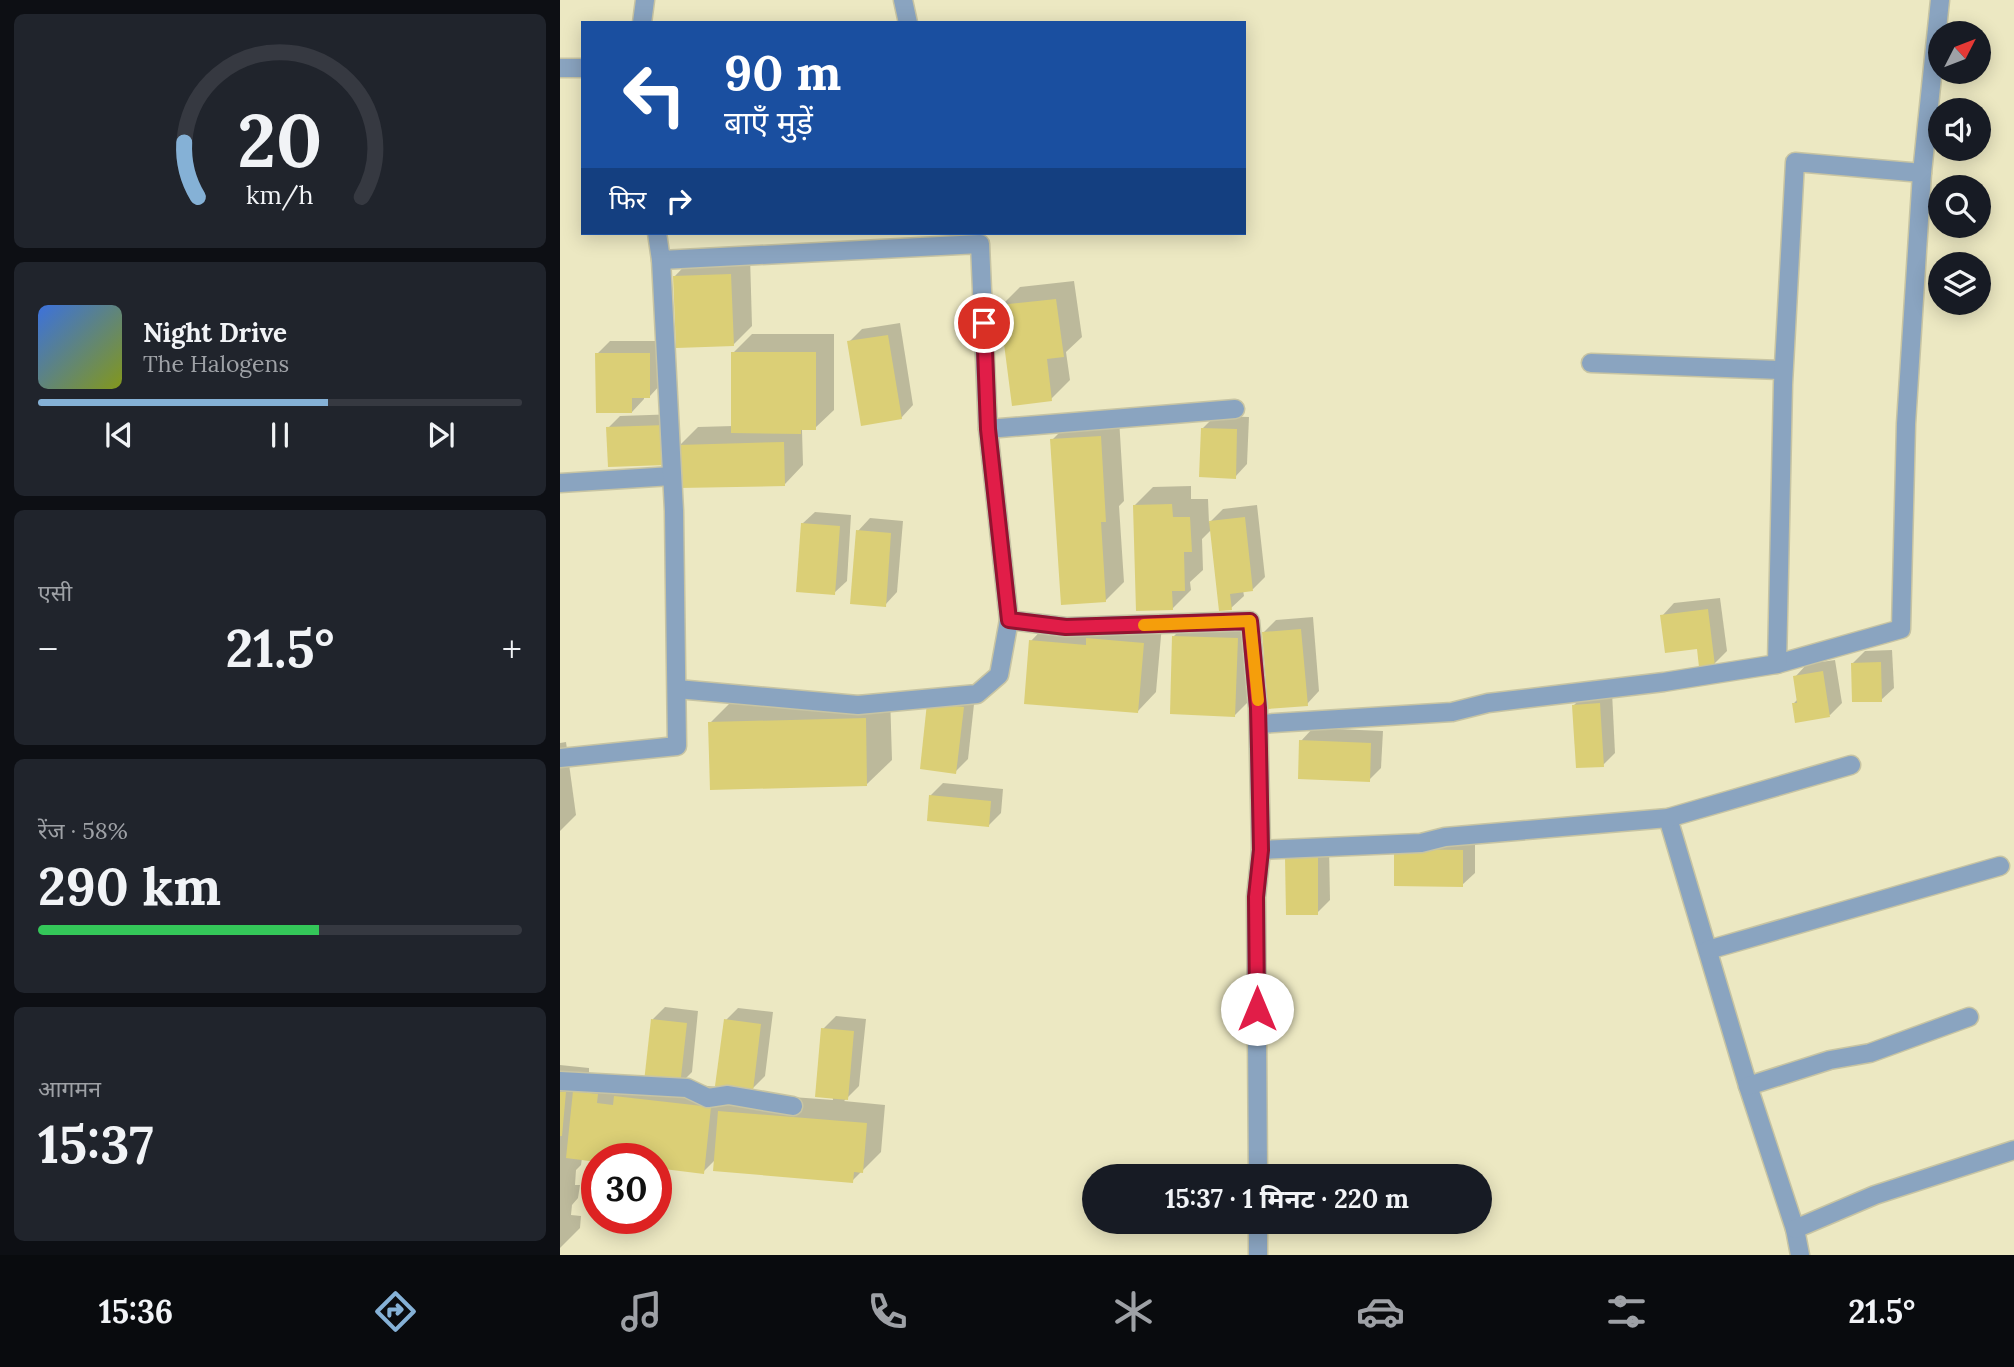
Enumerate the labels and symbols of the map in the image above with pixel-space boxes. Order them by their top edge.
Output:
north arrow [1928,21,1992,84]
pin [954,293,1014,353]
position arrow [1220,972,1294,1046]
speed limit sign: 30 [581,1143,672,1234]

